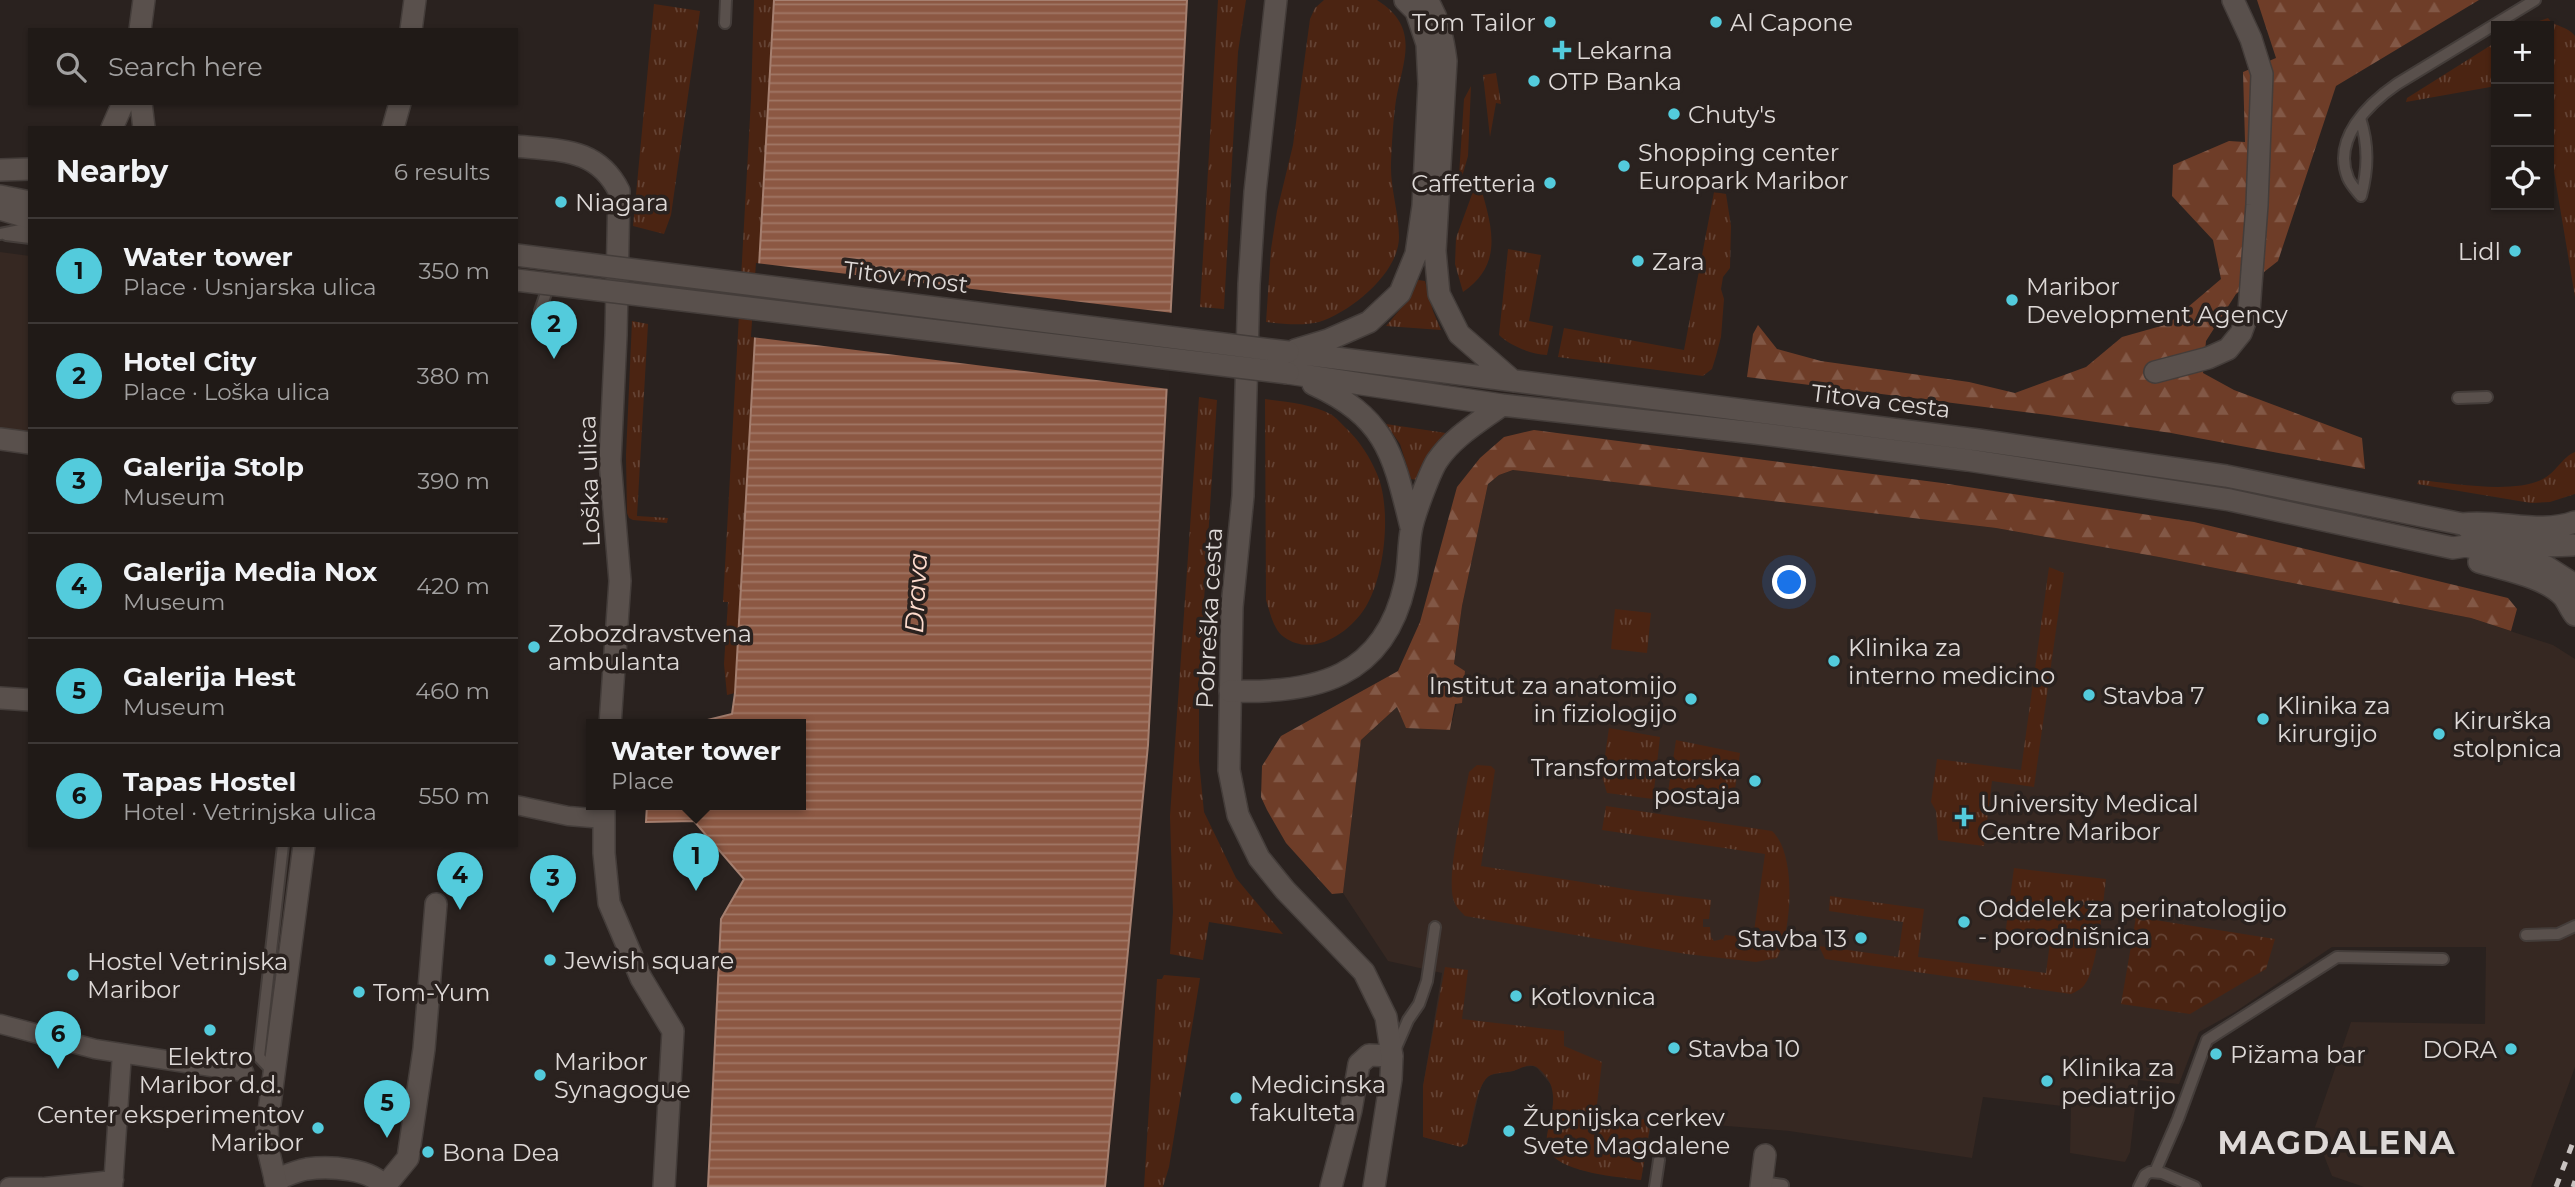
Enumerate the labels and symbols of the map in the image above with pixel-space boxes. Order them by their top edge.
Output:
place label: Tom Tailor [1412,8,1536,37]
place label: Al Capone [1730,8,1853,37]
marker: Tom Tailor [1542,14,1558,30]
marker: Al Capone [1708,14,1724,30]
place label: Lekarna [1576,36,1673,65]
marker: Lekarna [1554,42,1570,58]
place label: OTP Banka [1548,67,1682,96]
marker: OTP Banka [1526,73,1542,89]
place label: Chuty's [1688,100,1776,129]
marker: Chuty's [1666,106,1682,122]
place label: Shopping center Europark Maribor [1638,138,1849,195]
marker: Shopping center Europark Maribor [1616,158,1632,174]
place label: Caffetteria [1411,169,1536,198]
marker: Caffetteria [1542,175,1558,191]
place label: Niagara [575,188,669,217]
marker: Niagara [553,194,569,210]
place label: Lidl [2458,237,2501,266]
marker: Lidl [2507,243,2523,259]
place label: Zara [1652,247,1705,276]
marker: Zara [1630,253,1646,269]
street label: Titov most [842,255,970,299]
place label: Maribor Development Agency [2026,272,2288,329]
marker: Maribor Development Agency [2004,292,2020,308]
pin: 2 [531,301,577,359]
street label: Titova cesta [1810,378,1952,424]
street label: Loška ulica [572,415,606,547]
street label: Pobreška cesta [1190,527,1228,709]
water label: Drava [898,552,934,634]
your location [1772,565,1806,599]
place label: Zobozdravstvena ambulanta [548,619,752,676]
place label: Klinika za interno medicino [1848,633,2055,690]
marker: Zobozdravstvena ambulanta [526,639,542,655]
marker: Klinika za interno medicino [1826,653,1842,669]
place label: Institut za anatomijo in fiziologijo [1429,671,1677,728]
place label: Stavba 7 [2103,681,2205,710]
marker: Stavba 7 [2081,687,2097,703]
marker: Institut za anatomijo in fiziologijo [1683,691,1699,707]
place label: Klinika za kirurgijo [2277,691,2391,748]
place label: Kirurška stolpnica [2453,706,2562,763]
marker: Klinika za kirurgijo [2255,711,2271,727]
marker: Kirurška stolpnica [2431,726,2447,742]
place label: Transformatorska postaja [1531,753,1741,810]
marker: Transformatorska postaja [1747,773,1763,789]
place label: University Medical Centre Maribor [1980,789,2199,846]
marker: University Medical Centre Maribor [1954,807,1974,827]
pin: 1 [673,833,719,891]
pin: 4 [437,852,483,910]
pin: 3 [530,855,576,913]
place label: Oddelek za perinatologijo - porodnišnica [1978,894,2287,951]
marker: Oddelek za perinatologijo - porodnišnica [1956,914,1972,930]
place label: Stavba 13 [1737,924,1847,953]
marker: Stavba 13 [1853,930,1869,946]
place label: Jewish square [563,946,734,975]
place label: Hostel Vetrinjska Maribor [87,947,288,1004]
marker: Jewish square [542,952,558,968]
marker: Hostel Vetrinjska Maribor [65,967,81,983]
place label: Tom-Yum [373,978,490,1007]
place label: Kotlovnica [1530,982,1656,1011]
marker: Tom-Yum [351,984,367,1000]
marker: Kotlovnica [1508,988,1524,1004]
pin: 6 [35,1011,81,1069]
marker: Elektro Maribor d.d. [202,1022,218,1038]
place label: Stavba 10 [1688,1034,1800,1063]
place label: DORA [2422,1035,2498,1064]
marker: Stavba 10 [1666,1040,1682,1056]
place label: Pižama bar [2230,1040,2366,1069]
marker: DORA [2503,1041,2519,1057]
place label: Elektro Maribor d.d. [139,1042,281,1099]
marker: Pižama bar [2208,1046,2224,1062]
place label: Maribor Synagogue [554,1047,691,1104]
place label: Klinika za pediatrijo [2061,1053,2176,1110]
marker: Maribor Synagogue [532,1067,548,1083]
place label: Medicinska fakulteta [1250,1070,1386,1127]
marker: Klinika za pediatrijo [2039,1073,2055,1089]
pin: 5 [364,1080,410,1138]
marker: Medicinska fakulteta [1228,1090,1244,1106]
place label: Center eksperimentov Maribor [37,1100,304,1157]
place label: Župnijska cerkev Svete Magdalene [1523,1103,1730,1160]
marker: Center eksperimentov Maribor [310,1120,326,1136]
marker: Župnijska cerkev Svete Magdalene [1501,1123,1517,1139]
district label: MAGDALENA [2217,1123,2457,1162]
place label: Bona Dea [442,1138,560,1167]
marker: Bona Dea [420,1144,436,1160]

